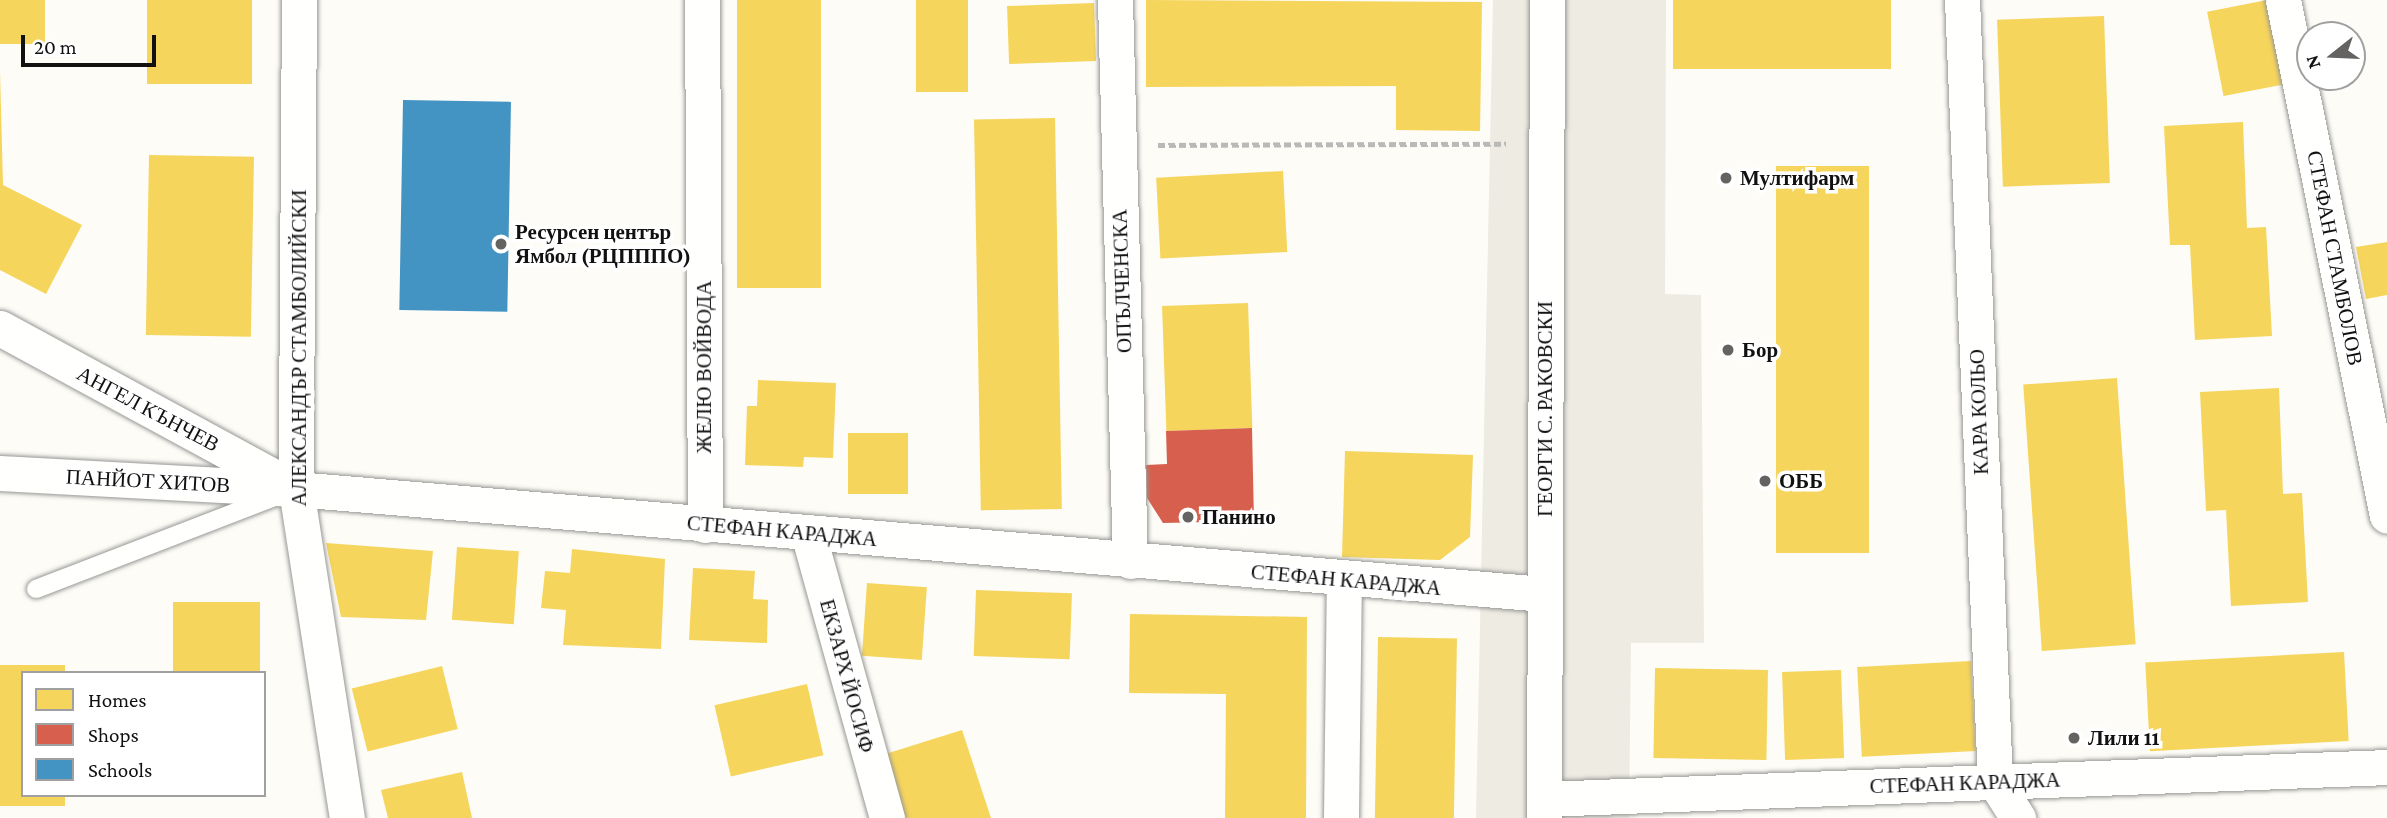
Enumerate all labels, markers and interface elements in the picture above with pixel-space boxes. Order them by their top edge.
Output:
scale bar [24,21,159,65]
north arrow [2296,21,2366,91]
text: 20 m [34,35,77,59]
text: N [2300,53,2324,71]
street label: СТЕФАН СТАМБОЛОВ [2302,148,2368,368]
place label: Мултифарм [1740,165,1854,191]
marker: Мултифарм [1718,170,1734,186]
street label: АЛЕКСАНДЪР СТАМБОЛИЙСКИ [286,189,312,507]
street label: ОПЪЛЧЕНСКА [1107,208,1137,354]
place label: Ресурсен център Ямбол (РЦПППО) [515,219,691,269]
marker: Ресурсен център Ямбол (РЦПППО) [493,236,509,252]
street label: ЖЕЛЮ ВОЙВОДА [691,280,717,454]
street label: ГЕОРГИ С. РАКОВСКИ [1532,301,1558,517]
place label: Бор [1742,337,1778,363]
marker: Бор [1720,342,1736,358]
street label: КАРА КОЛЬО [1964,349,1994,475]
street label: АНГЕЛ КЪНЧЕВ [72,361,224,457]
street label: ПАНЙОТ ХИТОВ [65,464,231,498]
place label: ОББ [1779,468,1823,494]
marker: ОББ [1757,473,1773,489]
place label: Панино [1202,504,1276,530]
marker: Панино [1180,509,1196,525]
street label: СТЕФАН КАРАДЖА [686,510,878,552]
street label: СТЕФАН КАРАДЖА [1250,559,1442,601]
street label: ЕКЗАРХ ЙОСИФ [814,596,880,756]
legend [21,671,266,797]
text: Homes [88,688,147,712]
text: Shops [88,723,139,747]
place label: Лили 11 [2088,725,2159,751]
marker: Лили 11 [2066,730,2082,746]
text: Schools [88,758,152,782]
street label: СТЕФАН КАРАДЖА [1869,767,2061,799]

